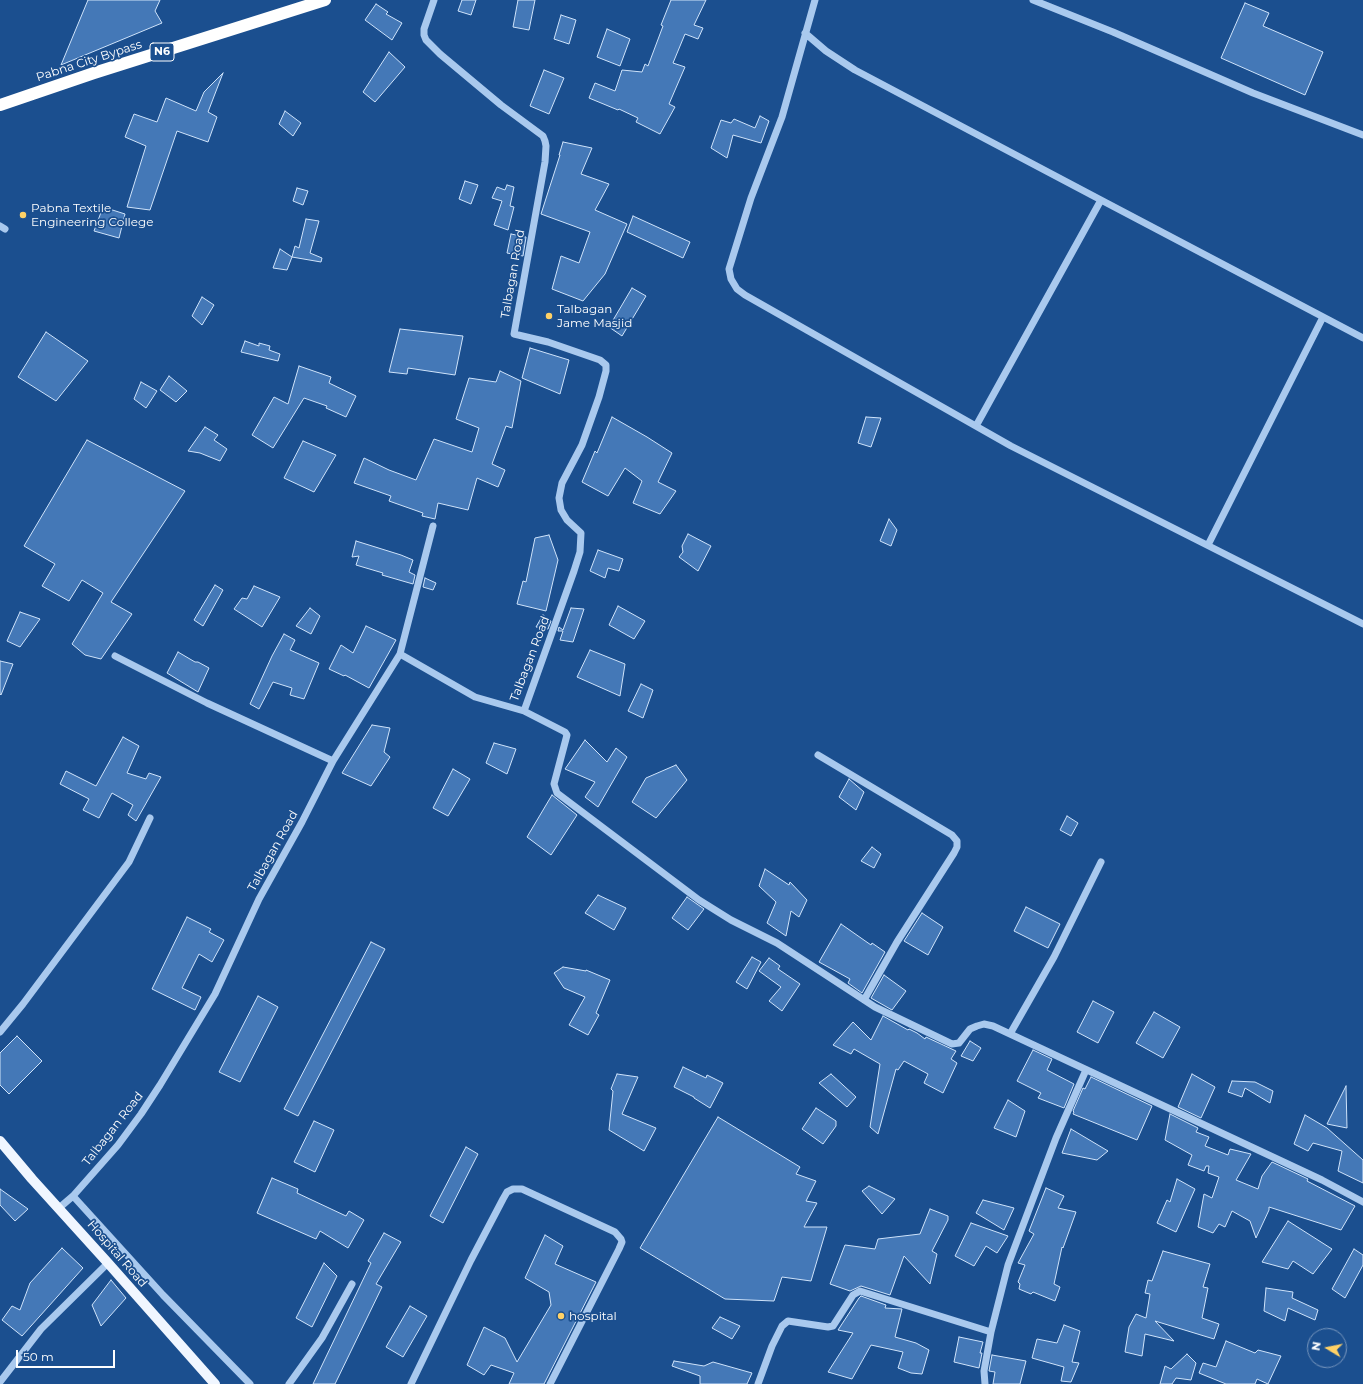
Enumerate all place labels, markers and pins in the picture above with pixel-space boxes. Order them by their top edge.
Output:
place label: Pabna Textile Engineering College [31,201,154,229]
marker: Pabna Textile Engineering College [18,210,28,220]
place label: Talbagan Jame Masjid [557,302,632,330]
marker: Talbagan Jame Masjid [544,311,554,321]
place label: hospital [569,1309,617,1323]
marker: hospital [556,1311,566,1321]

